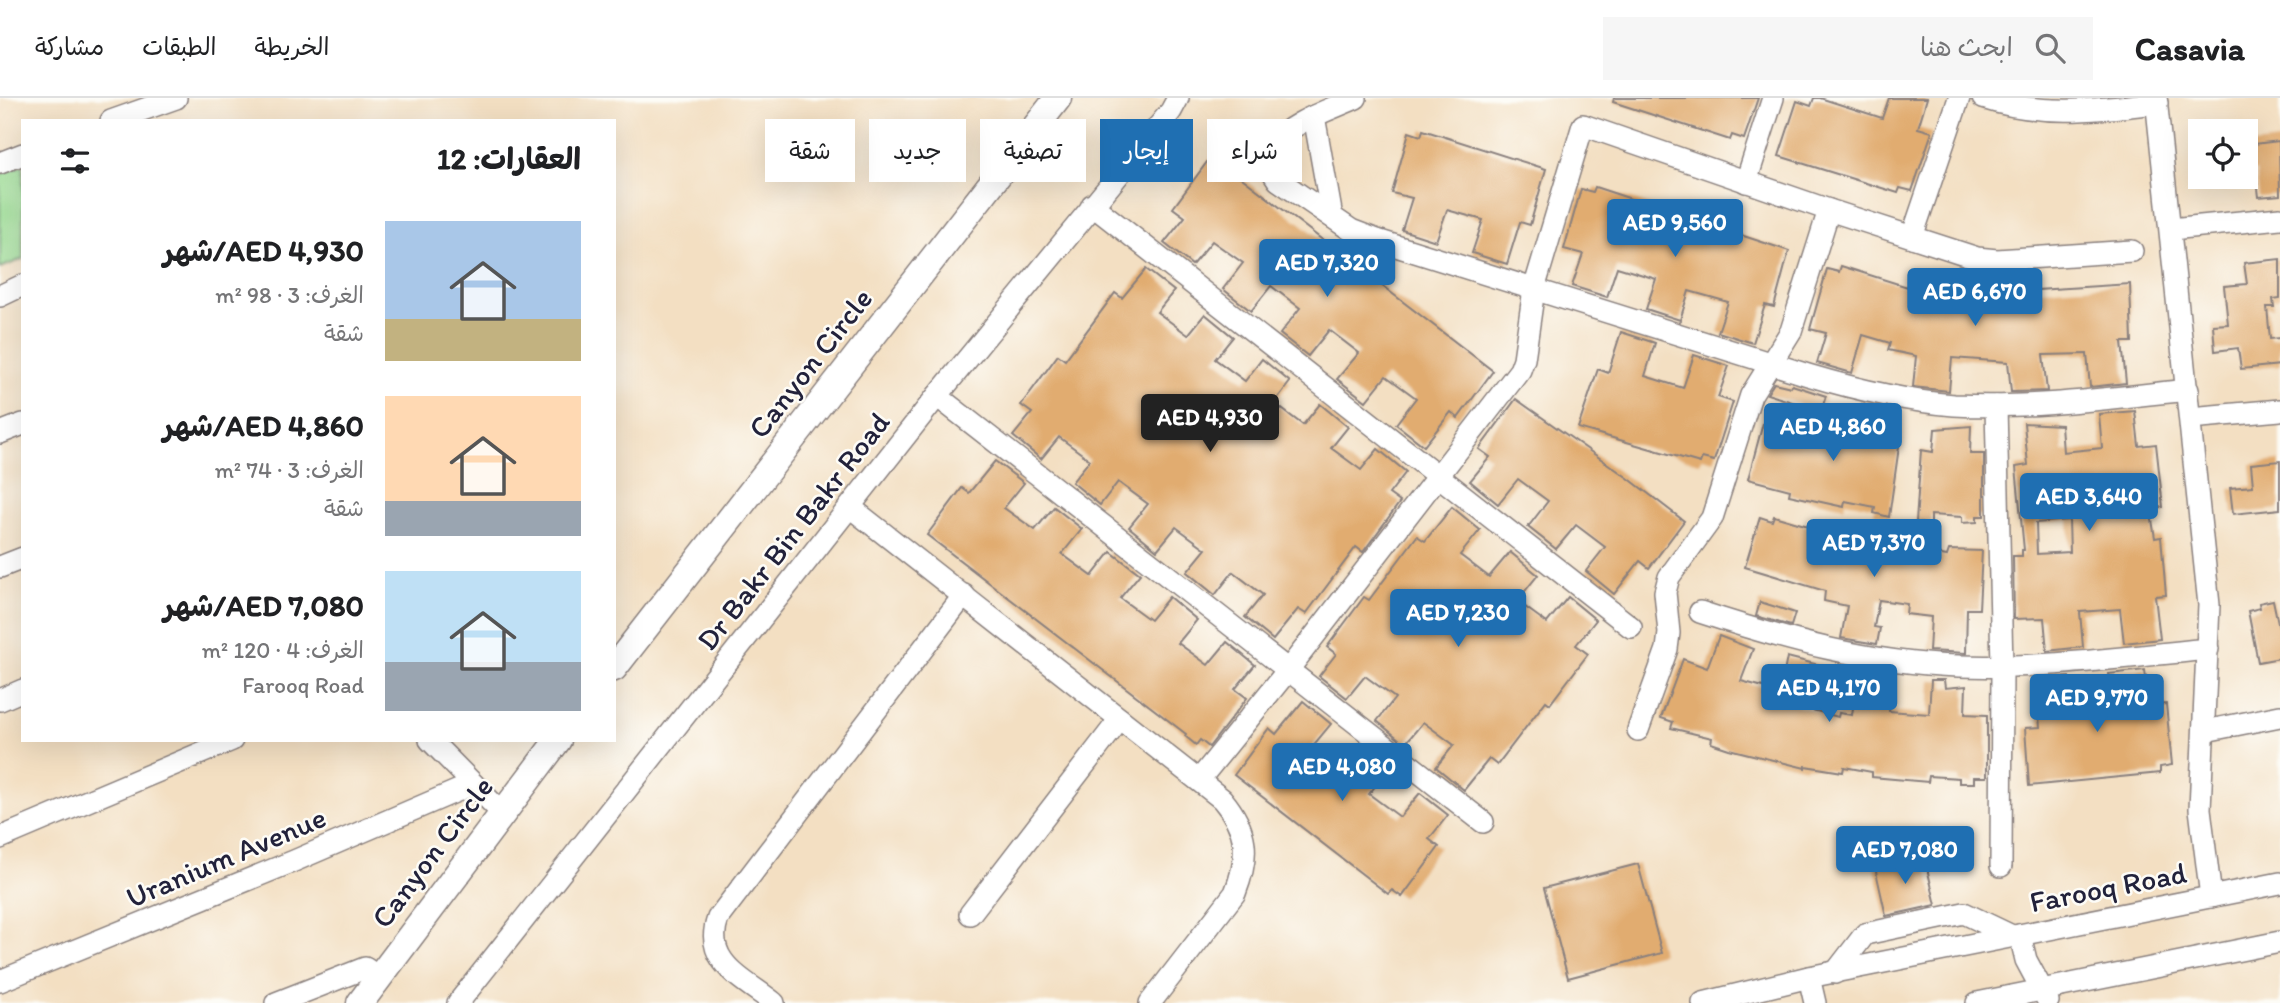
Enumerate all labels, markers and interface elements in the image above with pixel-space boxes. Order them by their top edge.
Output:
search box [1603,17,2093,80]
icon: search [2031,29,2069,67]
text: Casavia [2135,29,2245,68]
text: ابحث هنا [1920,31,2013,63]
text: مشاركة [35,32,104,61]
text: الطبقات [142,32,217,61]
text: الخريطة [255,32,329,61]
chip: شقة [765,119,855,182]
chip: جديد [869,119,966,182]
chip: تصفية [980,119,1086,182]
chip: إيجار [1100,119,1193,182]
chip: شراء [1207,119,1302,182]
map controls [2188,119,2258,189]
button: locate [2188,119,2258,189]
text: العقارات: 12 [437,140,581,177]
icon: filters [56,142,94,180]
pin: AED 9,560 [1595,200,1755,259]
text: AED 9,560 [1623,208,1727,236]
text: AED 4,930/شهر [163,232,364,269]
pin: AED 7,320 [1247,240,1407,299]
text: AED 7,320 [1275,248,1379,276]
icon: home [441,249,525,333]
pin: AED 6,670 [1895,268,2055,328]
text: AED 6,670 [1923,277,2027,305]
text: الغرف: 3 · 98 m² [215,281,364,309]
street label: Canyon Circle [740,281,880,445]
text: شقة [324,319,364,347]
pin: AED 4,930 [1130,394,1290,454]
text: AED 4,930 [1157,403,1263,431]
street label: Dr Bakr Bin Bakr Road [688,404,898,658]
pin: AED 4,860 [1753,404,1913,463]
text: AED 4,860/شهر [163,407,364,444]
text: AED 4,860 [1780,412,1886,440]
icon: home [441,424,525,508]
text: الغرف: 3 · 74 m² [215,456,364,484]
pin: AED 3,640 [2009,474,2169,533]
text: AED 3,640 [2036,482,2142,510]
text: شقة [324,494,364,522]
pin: AED 7,370 [1794,519,1954,579]
text: AED 7,370 [1823,528,1925,556]
text: AED 7,080/شهر [164,587,364,624]
pin: AED 7,230 [1378,589,1538,649]
text: AED 7,230 [1406,598,1510,626]
icon: home [441,599,525,683]
text: الغرف: 4 · 120 m² [202,636,364,664]
pin: AED 4,170 [1749,664,1909,724]
text: Farooq Road [242,671,364,699]
text: AED 4,170 [1777,673,1881,701]
pin: AED 9,770 [2017,674,2177,734]
text: AED 9,770 [2046,683,2148,711]
pin: AED 4,080 [1262,744,1422,803]
text: AED 4,080 [1288,752,1396,780]
street label: Canyon Circle [363,769,501,935]
street label: Uranium Avenue [120,798,332,916]
pin: AED 7,080 [1825,826,1985,886]
text: AED 7,080 [1852,835,1958,863]
street label: Farooq Road [2026,854,2190,920]

